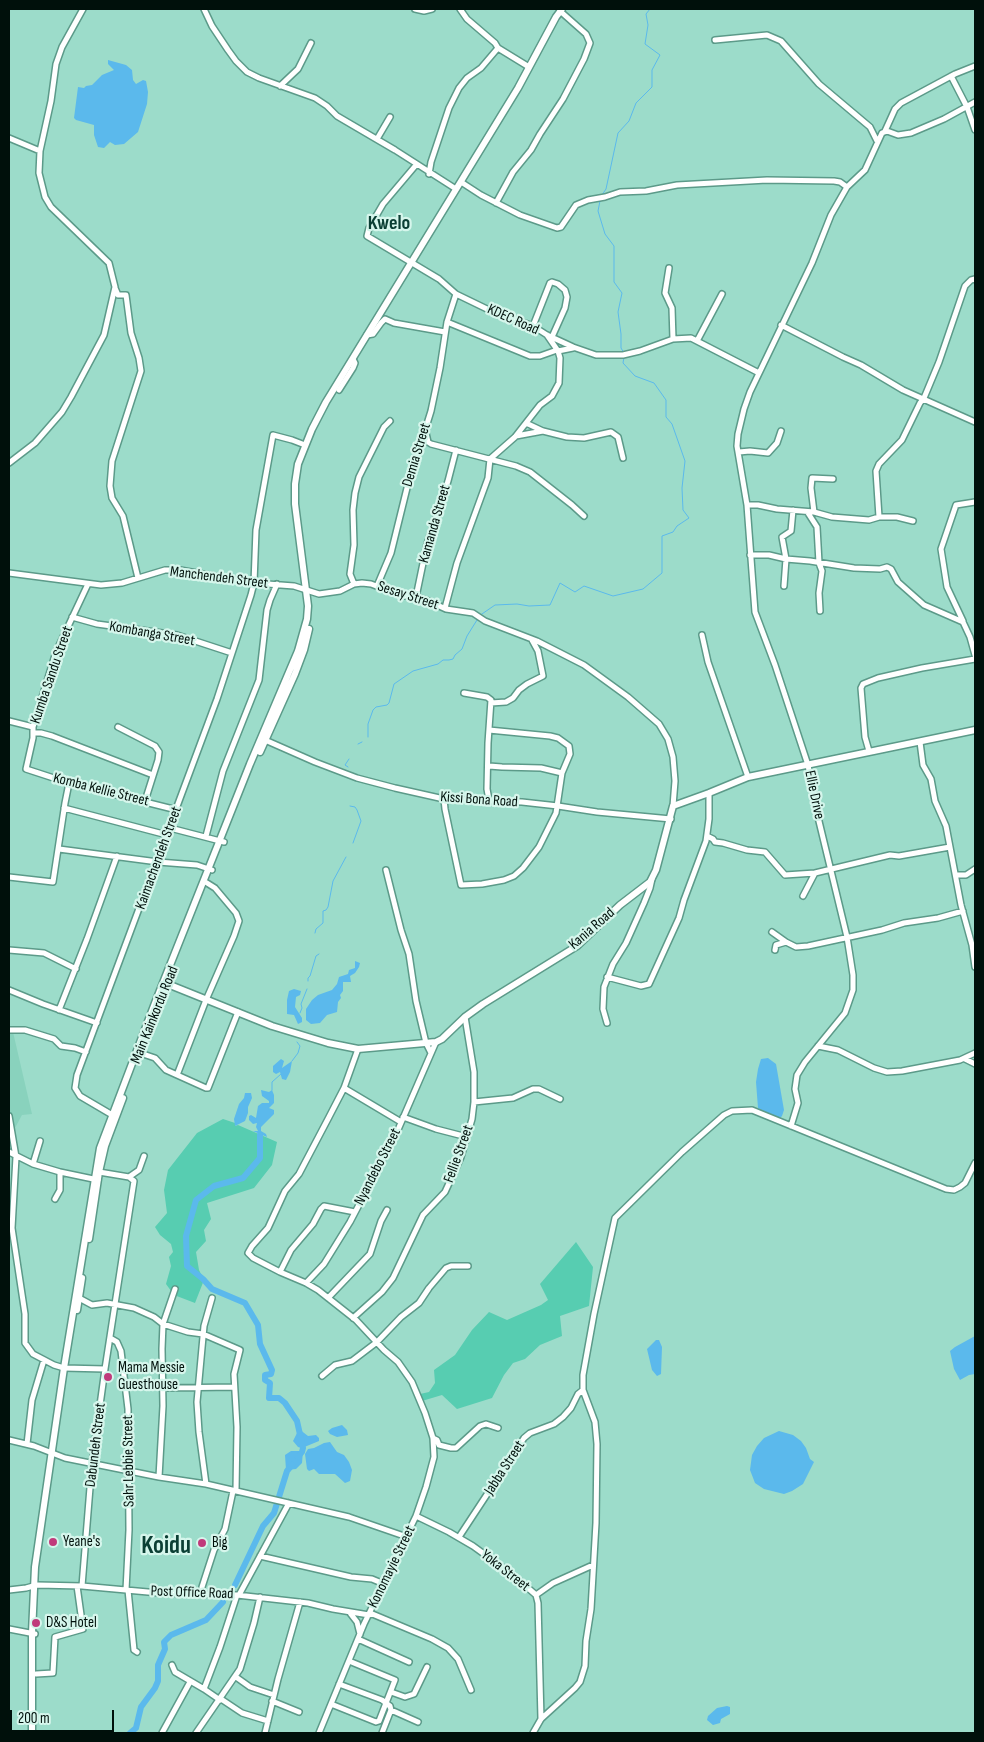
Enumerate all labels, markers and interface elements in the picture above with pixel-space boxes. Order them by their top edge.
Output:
district label: Kwelo [368,212,410,236]
street label: KDEC Road [484,301,542,339]
street label: Demia Street [399,421,435,489]
street label: Kamanda Street [415,483,455,565]
street label: Manchendeh Street [169,563,269,593]
street label: Sesay Street [375,578,441,614]
street label: Kombanga Street [108,618,196,650]
street label: Kumba Sandu Street [27,624,77,726]
street label: Komba Kellie Street [51,769,151,811]
street label: Ellie Drive [800,769,828,821]
street label: Kissi Bona Road [440,788,518,812]
street label: Kaimachendeh Street [132,804,186,912]
street label: Kania Road [565,904,619,954]
street label: Main Kainkordu Road [127,964,183,1066]
street label: Fellie Street [440,1123,478,1185]
street label: Nyandebo Street [351,1125,405,1209]
place label: Mama Messie Guesthouse [118,1359,185,1394]
marker: Mama Messie Guesthouse [102,1371,114,1383]
street label: Dabundeh Street [82,1402,110,1488]
street label: Sahr Lebbie Street [119,1415,139,1507]
street label: Jabba Street [481,1437,529,1499]
street label: Konomayie Street [364,1523,420,1611]
district label: Koidu [141,1532,191,1562]
place label: Yeane's [63,1533,100,1551]
place label: Big [212,1534,227,1552]
marker: Yeane's [47,1536,59,1548]
marker: Big [196,1537,208,1549]
street label: Yoka Street [477,1546,533,1596]
street label: Post Office Road [150,1583,234,1603]
place label: D&S Hotel [46,1614,97,1632]
marker: D&S Hotel [30,1617,42,1629]
scale bar [12,1700,116,1732]
text: 200 m [18,1709,50,1728]

